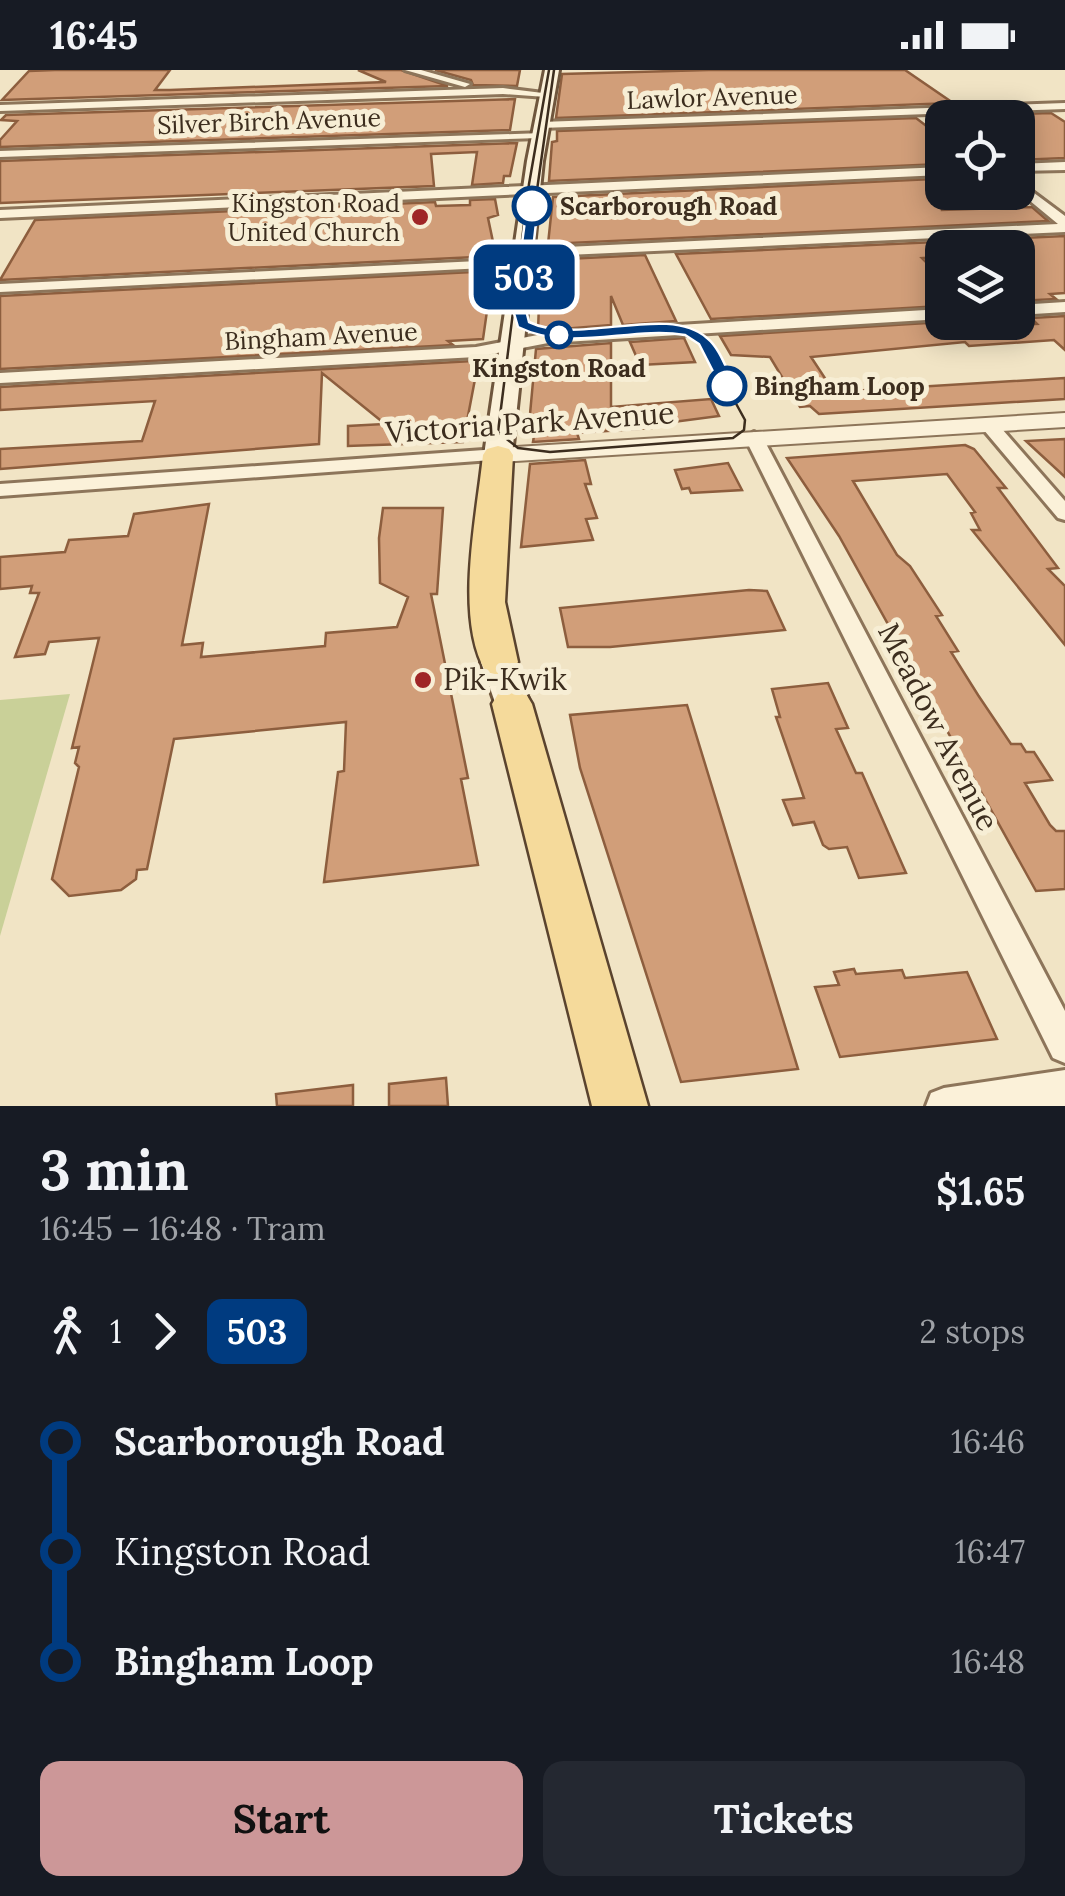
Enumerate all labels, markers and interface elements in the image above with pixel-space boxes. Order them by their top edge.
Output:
text: 16:45 [50,11,138,59]
street label: Lawlor Avenue [626,78,798,116]
map controls [925,100,1035,340]
button: locate [925,100,1035,210]
street label: Silver Birch Avenue [157,101,381,141]
place label: Kingston Road United Church [228,187,400,248]
marker: Scarborough Road [513,187,551,225]
place label: Scarborough Road [560,190,778,222]
marker: Kingston Road United Church [409,206,431,228]
button: layers [925,230,1035,340]
line badge: 503 [466,244,582,310]
text: 503 [494,255,554,300]
street label: Bingham Avenue [223,315,419,357]
marker: Kingston Road [546,322,572,348]
place label: Kingston Road [472,352,646,384]
marker: Bingham Loop [708,367,746,405]
place label: Bingham Loop [754,370,925,402]
street label: Victoria Park Avenue [383,393,676,451]
street label: Meadow Avenue [870,616,1008,837]
place label: Pik-Kwik [443,660,567,698]
marker: Pik-Kwik [412,669,434,691]
text: 3 min [40,1135,189,1205]
text: $1.65 [936,1167,1025,1215]
text: 16:45 – 16:48 · Tram [40,1208,326,1249]
icon: walk [40,1304,95,1359]
icon: forward [137,1304,192,1359]
text: 503 [227,1309,287,1354]
text: 1 [110,1311,122,1352]
text: 2 stops [920,1311,1025,1352]
text: Scarborough Road [114,1417,445,1465]
text: 16:46 [951,1421,1025,1462]
text: Kingston Road [114,1527,370,1575]
text: 16:47 [955,1531,1025,1572]
text: Bingham Loop [114,1637,374,1685]
text: 16:48 [952,1641,1025,1682]
button: Start [40,1761,523,1876]
button: Tickets [543,1761,1025,1876]

